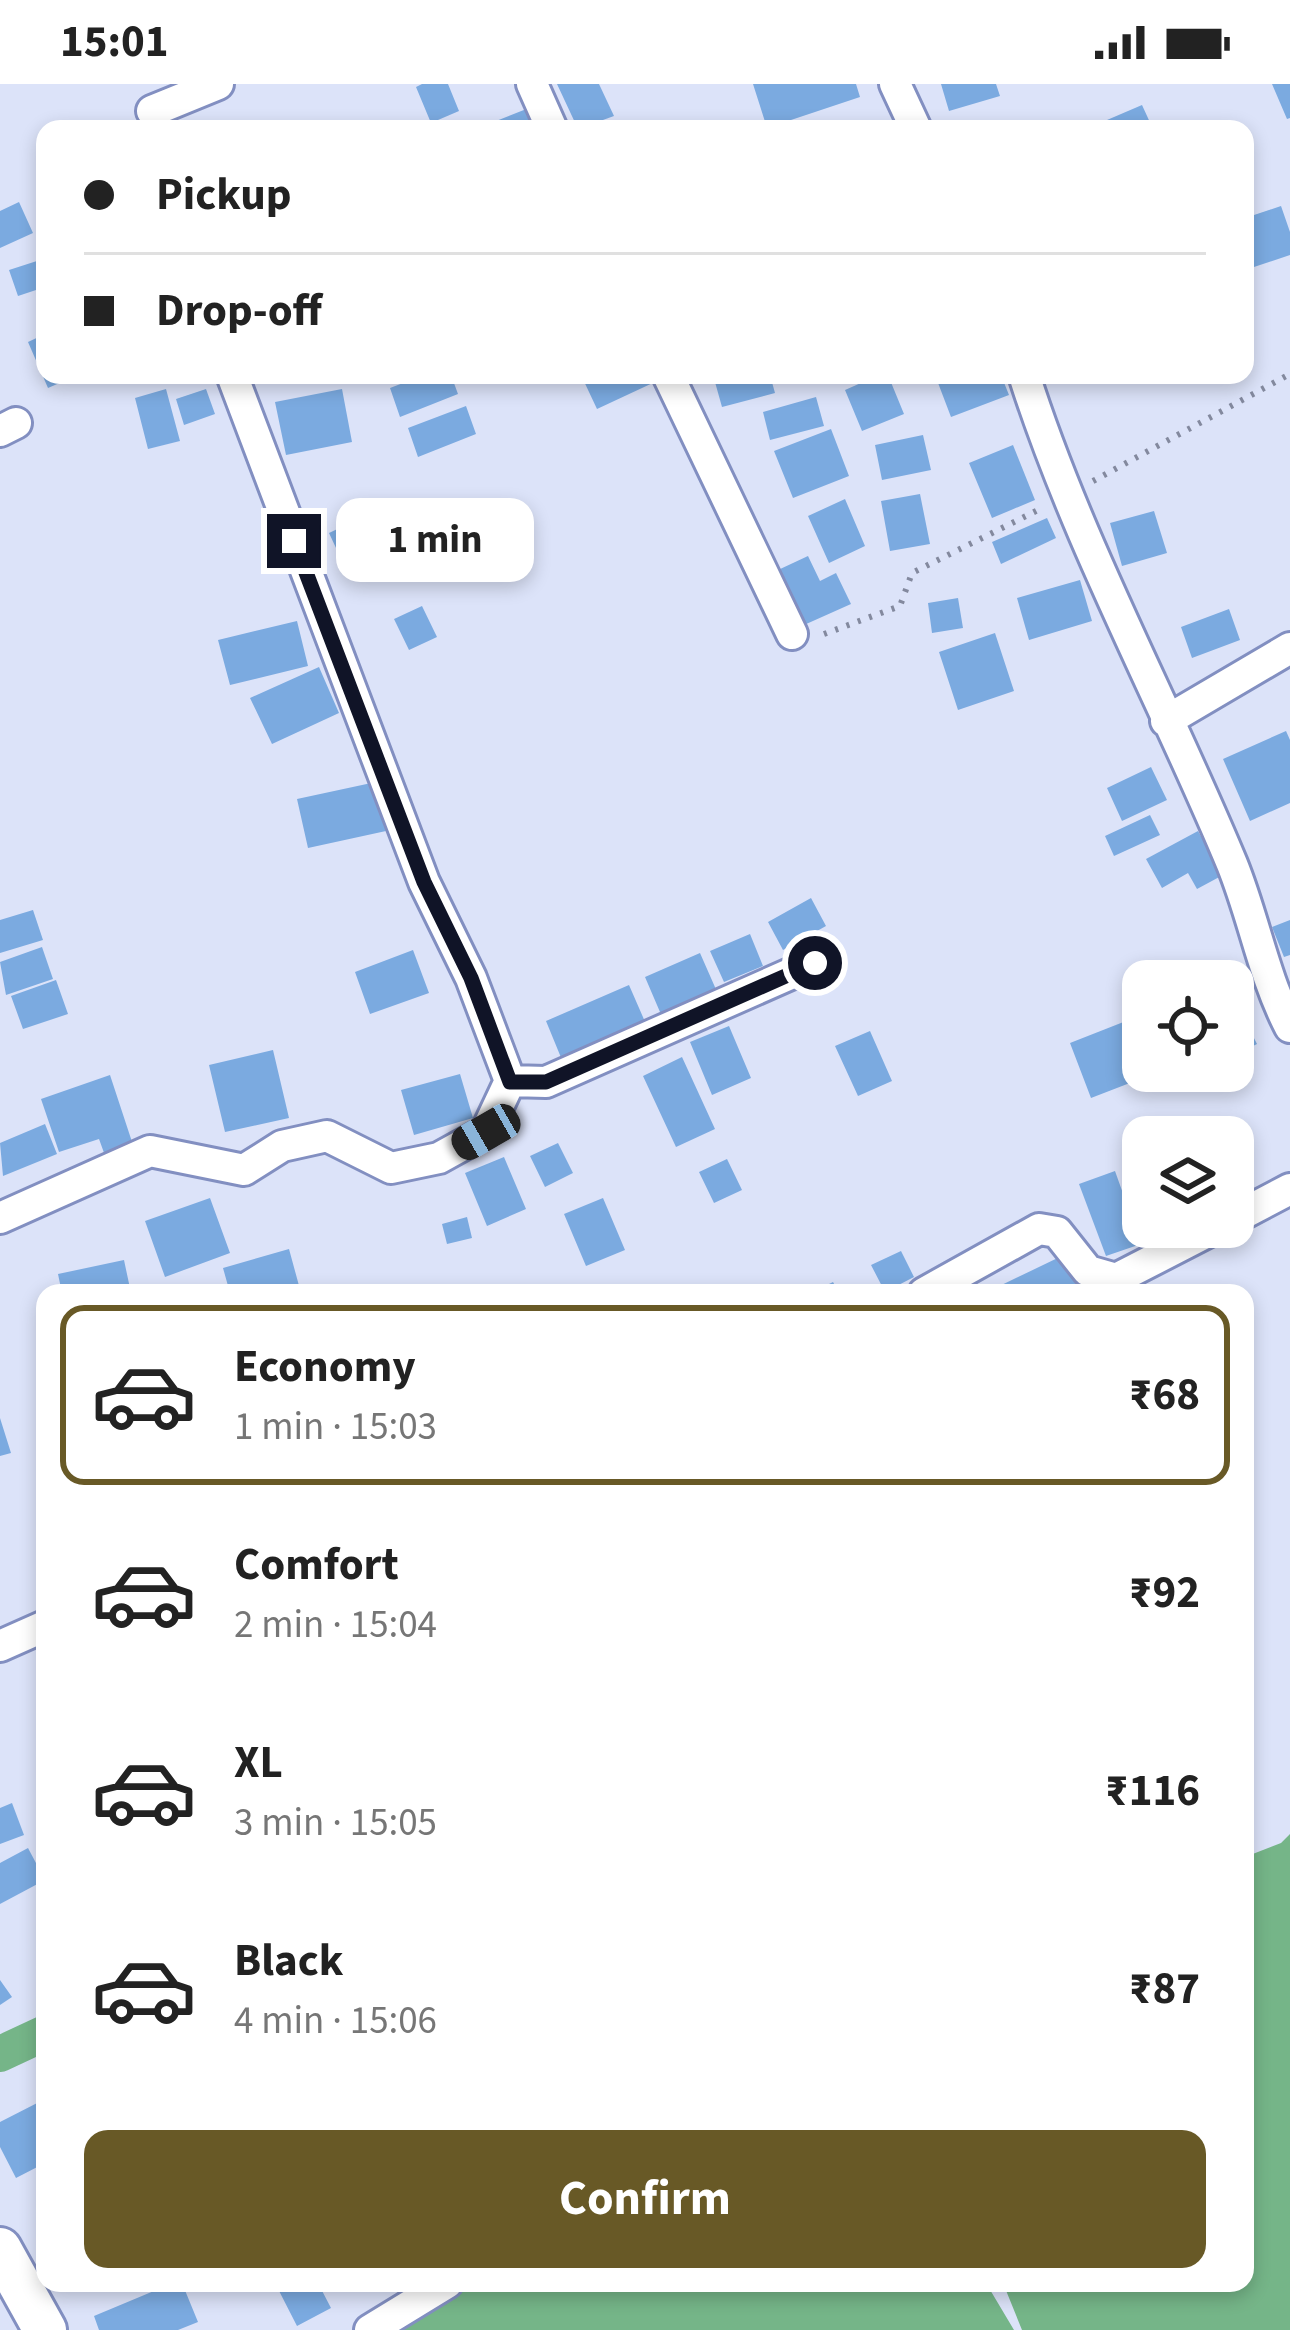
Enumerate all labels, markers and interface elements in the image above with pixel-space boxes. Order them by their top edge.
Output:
text: 15:01 [60,10,169,74]
text: Pickup [156,163,292,227]
text: Drop-off [156,279,322,343]
callout: 1 min [336,499,534,583]
text: 1 min [388,512,482,568]
route end [267,514,321,568]
route start [788,936,842,990]
map controls [1122,960,1254,1248]
button: locate [1122,960,1254,1092]
car [446,1098,526,1166]
button: layers [1122,1116,1254,1248]
text: Economy [234,1335,416,1399]
icon: car [90,1341,198,1449]
text: ₹68 [1129,1363,1200,1427]
text: 1 min · 15:03 [234,1399,437,1455]
text: Comfort [234,1533,399,1597]
icon: car [90,1539,198,1647]
text: ₹92 [1129,1561,1200,1625]
text: 2 min · 15:04 [234,1597,437,1653]
text: XL [234,1731,283,1795]
icon: car [90,1737,198,1845]
text: ₹116 [1105,1759,1200,1823]
text: 3 min · 15:05 [234,1795,437,1851]
text: Black [234,1929,344,1993]
icon: car [90,1935,198,2043]
text: ₹87 [1129,1957,1200,2021]
text: 4 min · 15:06 [234,1993,437,2049]
button: Confirm [84,2130,1206,2268]

